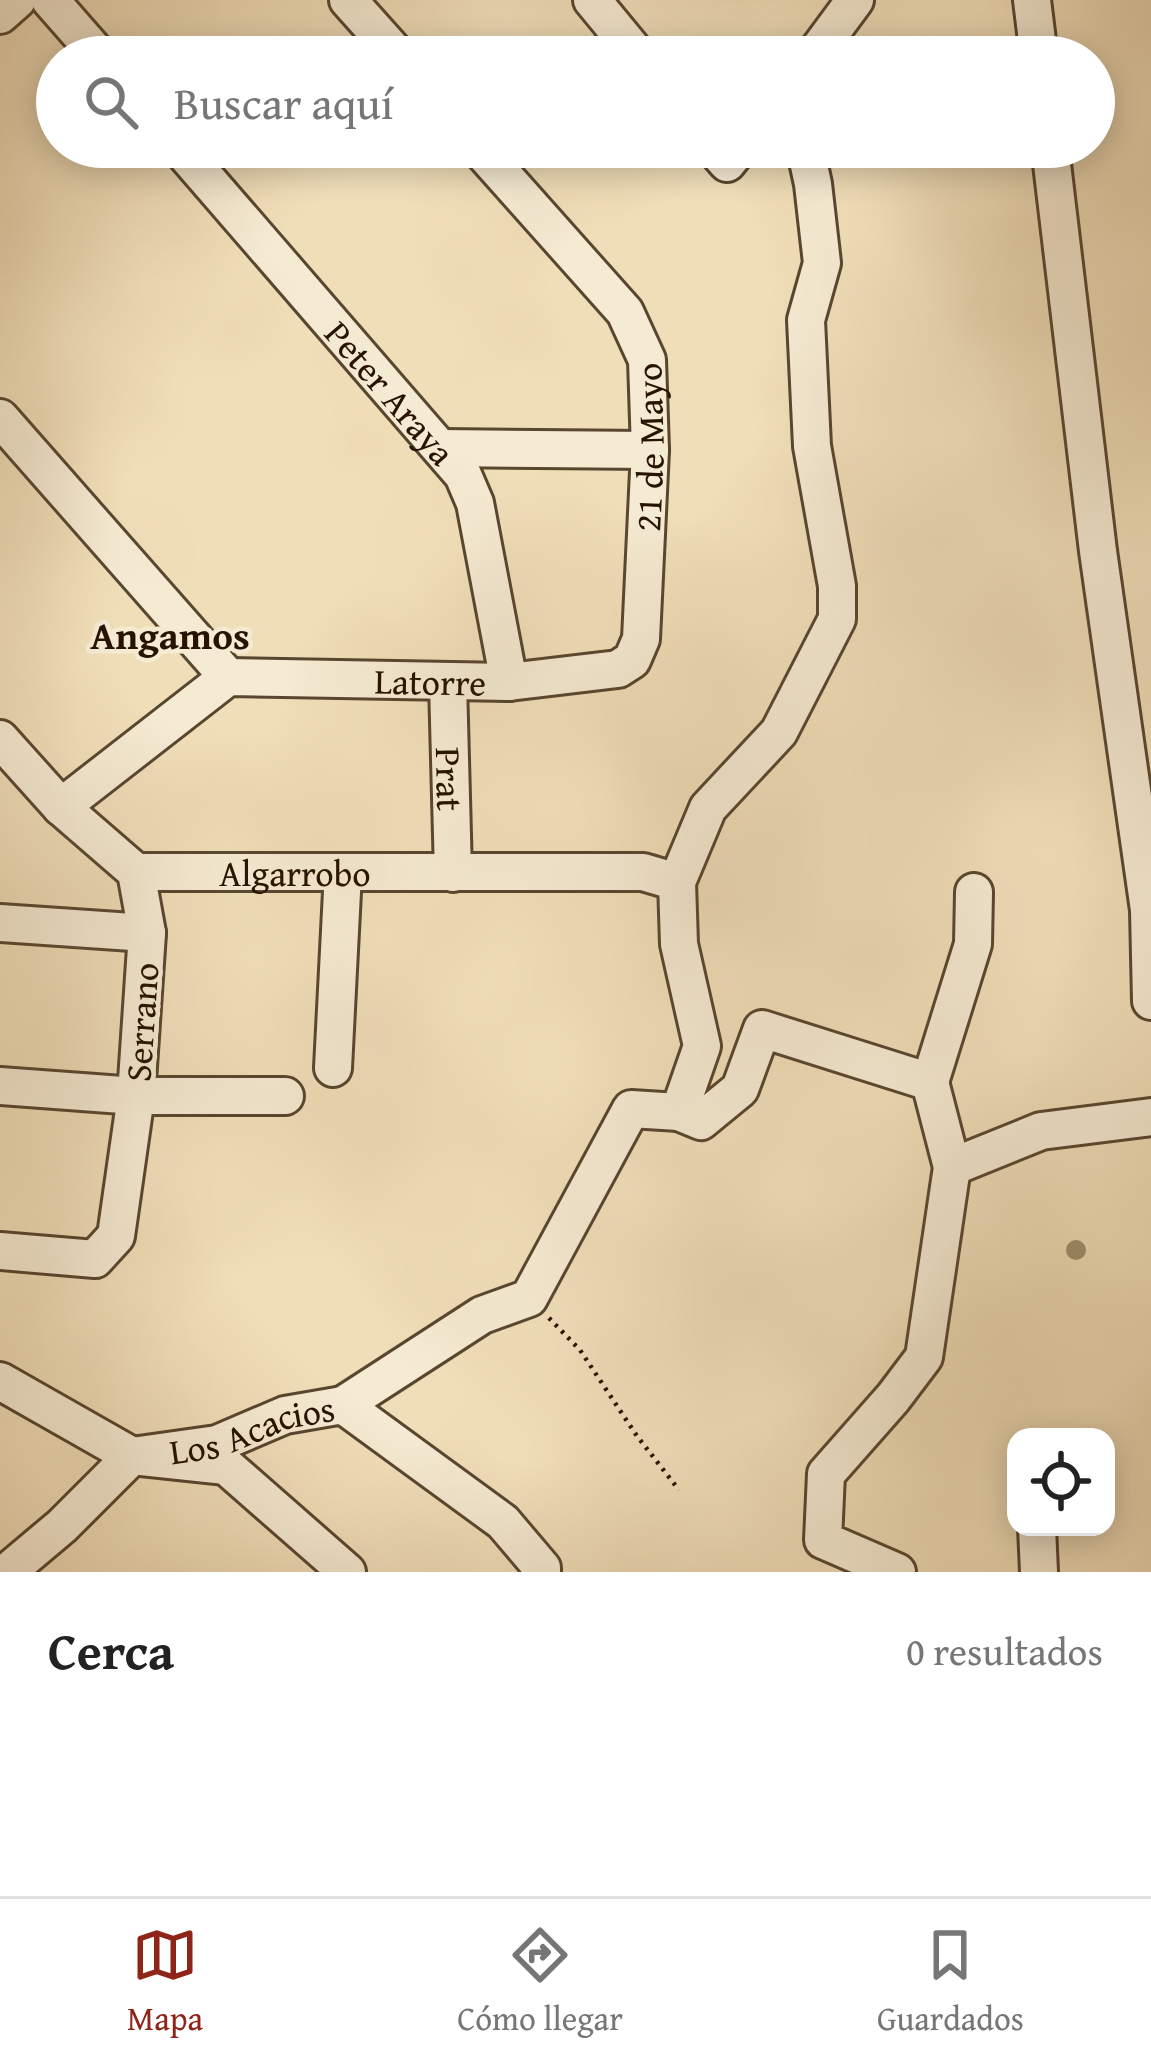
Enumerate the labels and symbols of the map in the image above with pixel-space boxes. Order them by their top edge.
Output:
street label: Peter Araya [313,308,469,476]
street label: 21 de Mayo [620,362,677,533]
district label: Angamos [90,606,250,663]
street label: Latorre [374,653,487,708]
street label: Prat [423,746,478,812]
street label: Algarrobo [219,846,371,899]
street label: Serrano [110,961,172,1083]
street label: Los Acacios [166,1380,339,1477]

